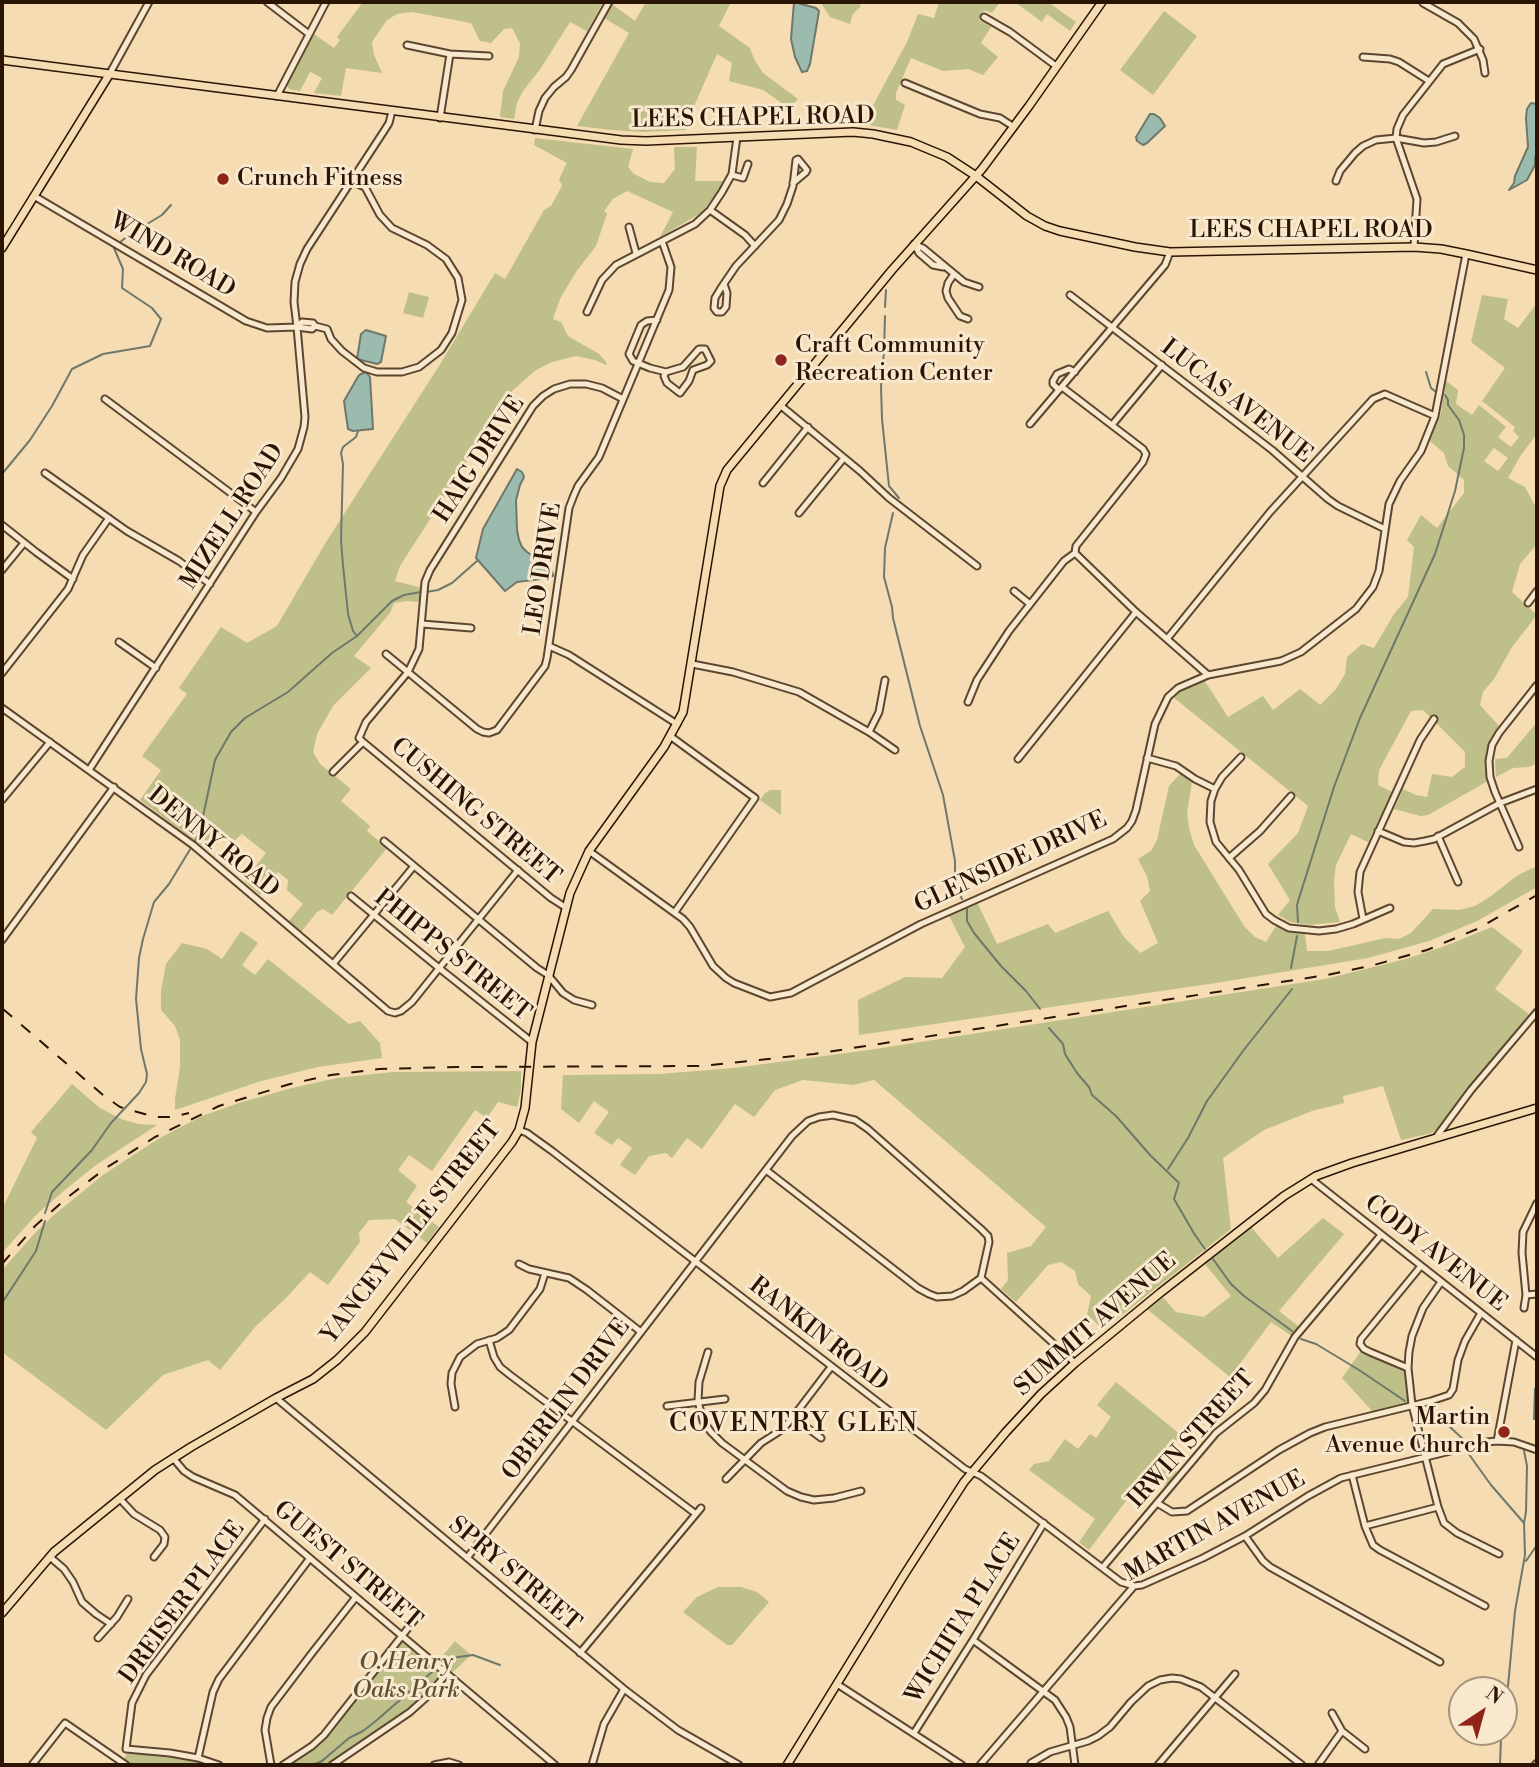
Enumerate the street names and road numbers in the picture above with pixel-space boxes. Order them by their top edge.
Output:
street label: LEES CHAPEL ROAD [631,102,875,136]
street label: WIND ROAD [104,207,240,305]
street label: LEES CHAPEL ROAD [1189,217,1433,245]
street label: LUCAS AVENUE [1155,334,1317,470]
street label: HAIG DRIVE [428,391,532,529]
street label: MIZELL ROAD [175,439,291,595]
street label: LEO DRIVE [519,501,569,637]
street label: CUSHING STREET [384,733,566,891]
street label: DENNY ROAD [142,781,284,905]
street label: GLENSIDE DRIVE [910,806,1112,920]
street label: PHIPPS STREET [368,884,536,1028]
street label: YANCEYVILLE STREET [316,1116,508,1350]
street label: CODY AVENUE [1358,1190,1512,1318]
street label: SUMMIT AVENUE [1009,1247,1183,1403]
street label: RANKIN ROAD [743,1272,893,1398]
street label: OBERLIN DRIVE [497,1314,637,1486]
street label: IRWIN STREET [1123,1365,1261,1515]
street label: MARTIN AVENUE [1119,1465,1311,1589]
street label: GUEST STREET [267,1496,427,1636]
street label: SPRY STREET [442,1511,586,1639]
street label: DREISER PLACE [114,1516,252,1690]
street label: WICHITA PLACE [900,1529,1028,1709]

